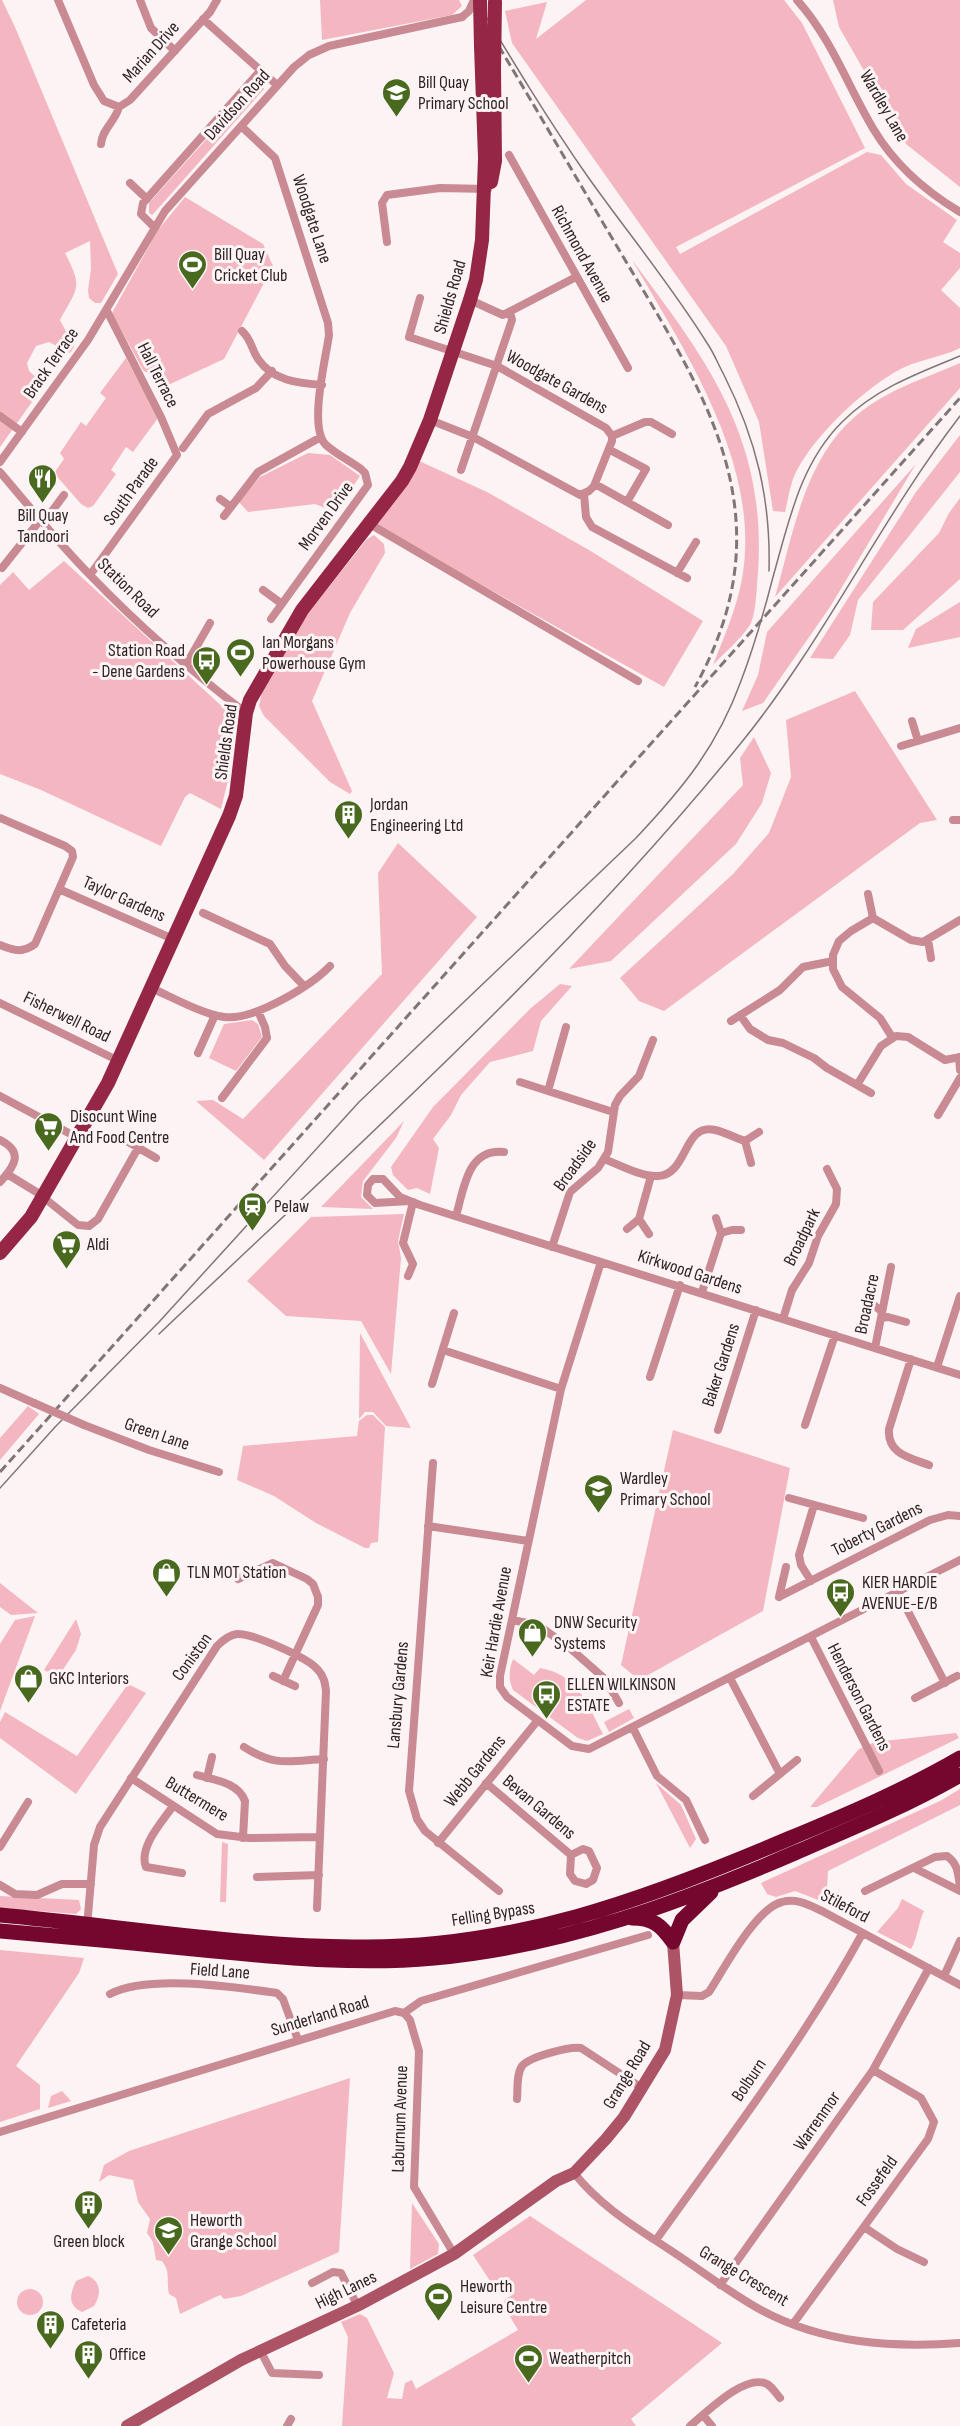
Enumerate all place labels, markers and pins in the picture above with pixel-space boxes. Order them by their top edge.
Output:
place label: Bill Quay Primary School [418,72,509,114]
school or university icon: Bill Quay Primary School [381,76,413,118]
place label: Bill Quay Cricket Club [214,244,288,286]
sports icon: Bill Quay Cricket Club [177,248,209,290]
restaurant icon: Bill Quay Tandoori [27,462,59,504]
place label: Bill Quay Tandoori [17,505,69,547]
place label: Ian Morgans Powerhouse Gym [262,632,366,674]
sports icon: Ian Morgans Powerhouse Gym [225,636,257,678]
place label: Station Road - Dene Gardens [92,640,185,682]
bus stop icon: Station Road - Dene Gardens [190,644,222,686]
place label: Jordan Engineering Ltd [369,794,463,836]
building icon: Jordan Engineering Ltd [333,798,365,840]
place label: Disocunt Wine And Food Centre [69,1106,169,1148]
supermarket icon: Disocunt Wine And Food Centre [33,1110,65,1152]
station icon: Pelaw [237,1190,269,1232]
place label: Pelaw [274,1196,309,1217]
supermarket icon: Aldi [50,1228,82,1270]
place label: Aldi [86,1234,109,1255]
place label: Wardley Primary School [620,1468,711,1510]
school or university icon: Wardley Primary School [583,1472,615,1514]
shop icon: TLN MOT Station [150,1556,182,1598]
place label: TLN MOT Station [187,1562,287,1583]
place label: KIER HARDIE AVENUE-E/B [861,1572,938,1614]
bus stop icon: KIER HARDIE AVENUE-E/B [825,1576,857,1618]
place label: DNW Security Systems [554,1612,637,1654]
shop icon: DNW Security Systems [517,1616,549,1658]
shop icon: GKC Interiors [12,1662,44,1704]
place label: GKC Interiors [49,1668,129,1689]
place label: ELLEN WILKINSON ESTATE [567,1674,676,1716]
bus stop icon: ELLEN WILKINSON ESTATE [530,1678,562,1720]
building icon: Green block [73,2188,105,2230]
place label: Heworth Grange School [190,2210,277,2252]
school or university icon: Heworth Grange School [153,2214,185,2256]
place label: Green block [53,2231,125,2252]
place label: Heworth Leisure Centre [460,2276,547,2318]
sports icon: Heworth Leisure Centre [423,2280,455,2322]
building icon: Cafeteria [34,2308,66,2350]
place label: Cafeteria [71,2314,126,2335]
building icon: Office [72,2338,104,2380]
sports icon: Weatherpitch [512,2342,544,2384]
place label: Office [109,2344,146,2365]
place label: Weatherpitch [549,2348,631,2369]

